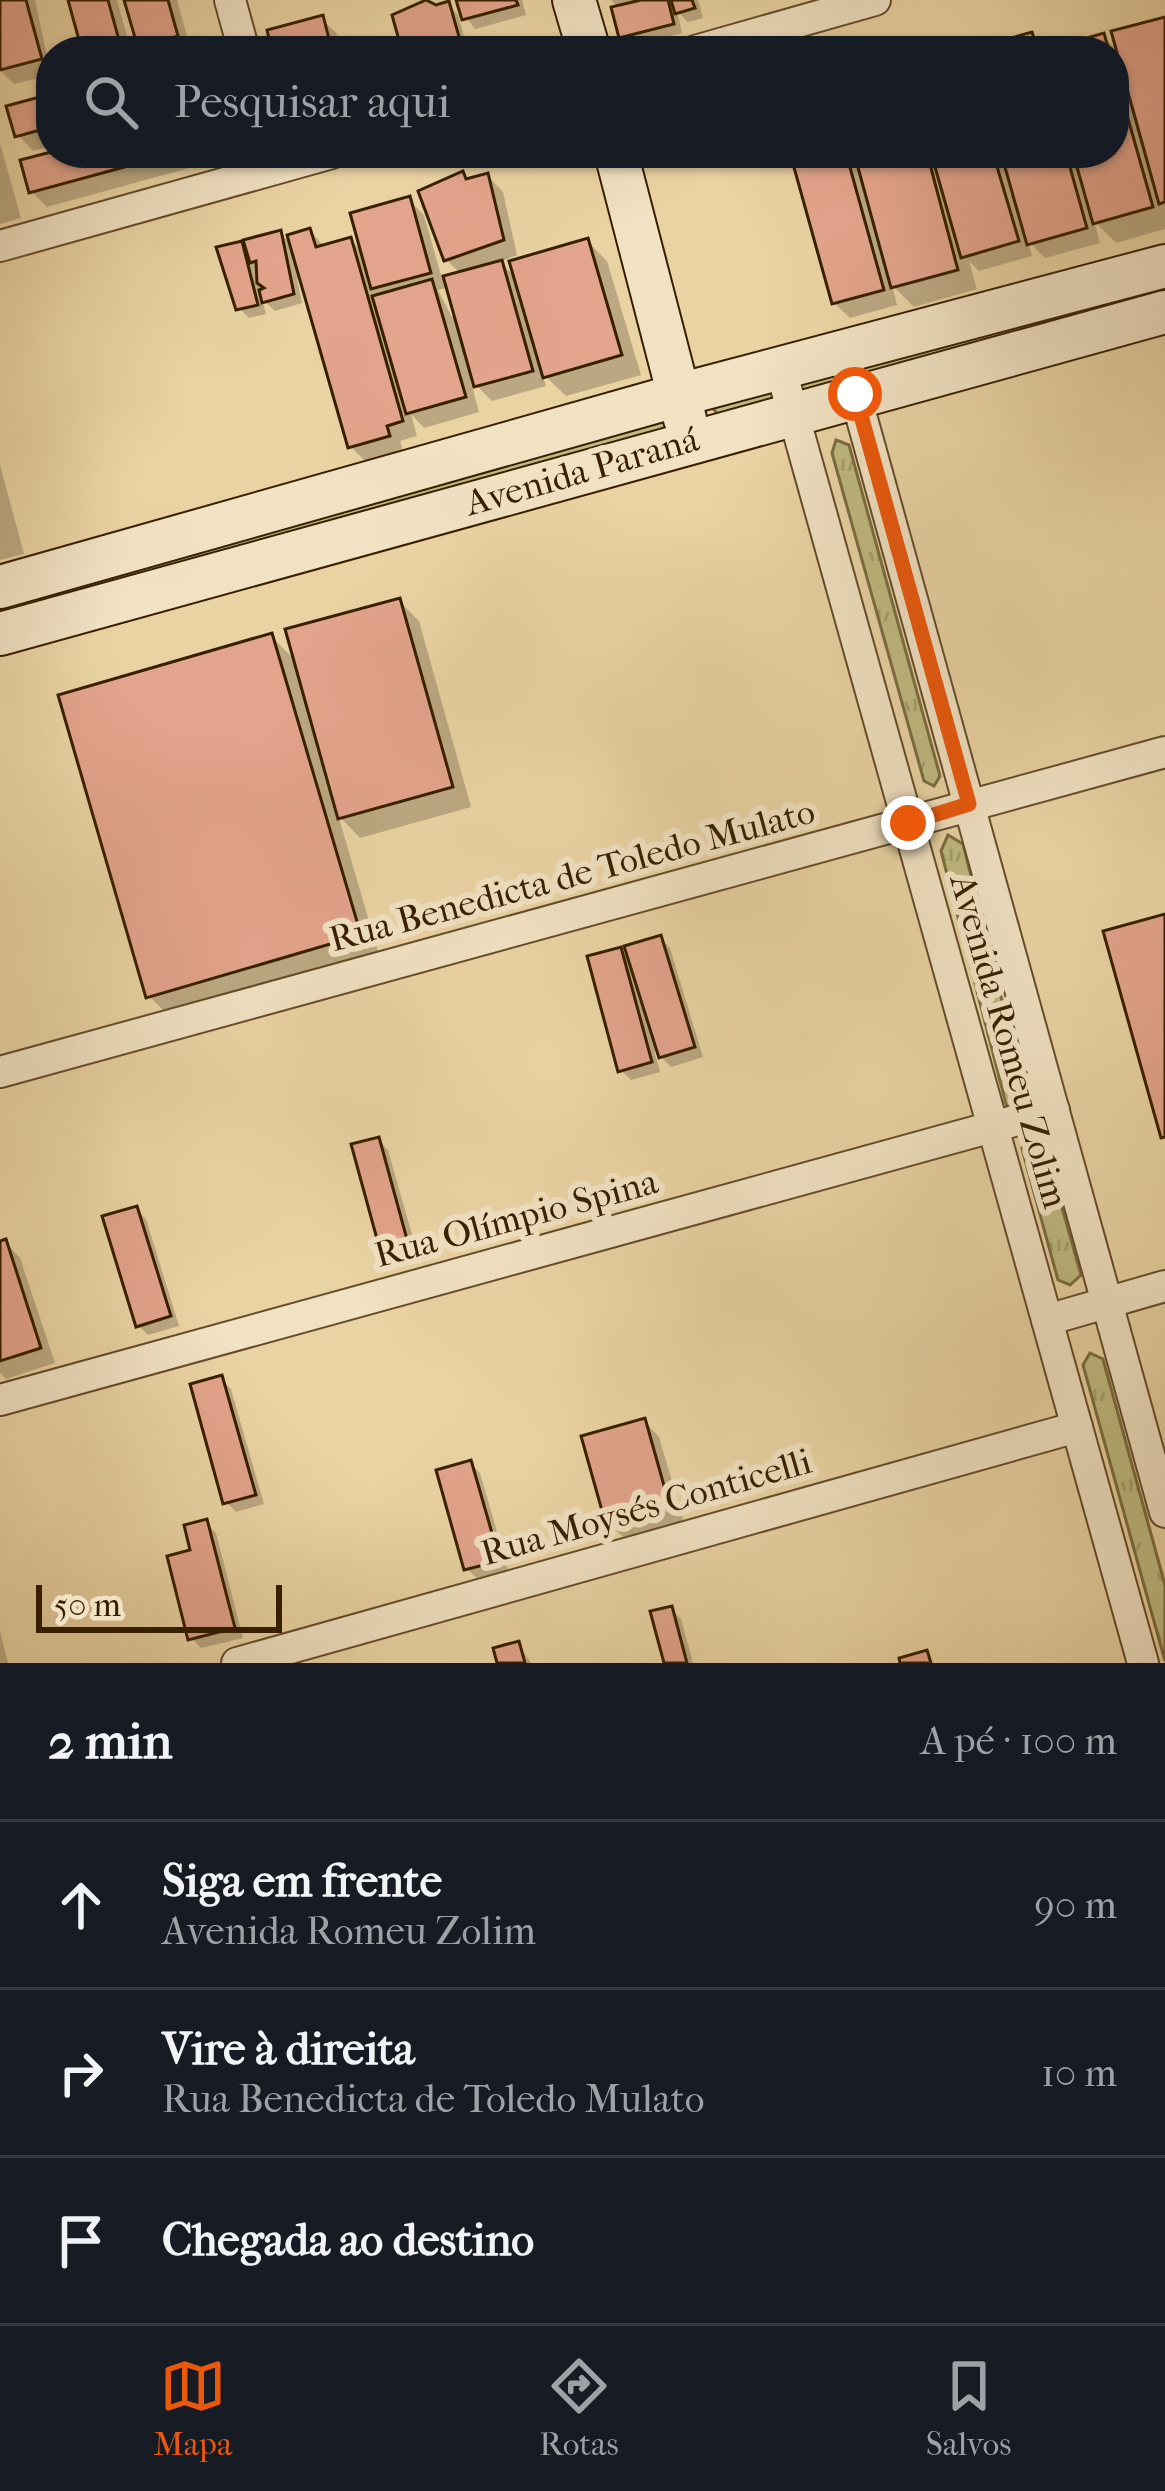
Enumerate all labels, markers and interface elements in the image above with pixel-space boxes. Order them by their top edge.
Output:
search box [36,36,1129,168]
icon: search [78,69,144,135]
text: Pesquisar aqui [174,76,450,129]
route start [828,367,882,421]
street label: Avenida Paraná [459,418,704,525]
street label: Rua Benedicta de Toledo Mulato [325,790,819,960]
route end [881,796,935,850]
street label: Avenida Romeu Zolim [941,867,1077,1213]
street label: Rua Olímpio Spina [370,1160,662,1276]
street label: Rua Moysés Conticelli [476,1440,816,1574]
scale bar [36,1579,282,1632]
text: 50 m [54,1586,121,1625]
text: 2 min [48,1711,172,1771]
text: A pé · 100 m [921,1718,1117,1764]
text: Siga em frente [162,1855,442,1908]
icon: ahead [48,1872,114,1938]
text: 90 m [1034,1882,1117,1928]
text: Avenida Romeu Zolim [162,1908,536,1954]
text: Vire à direita [162,2023,415,2076]
icon: right [48,2040,114,2106]
text: 10 m [1041,2050,1117,2096]
text: Rua Benedicta de Toledo Mulato [162,2076,705,2122]
icon: arrive [48,2208,114,2274]
text: Chegada ao destino [162,2214,534,2267]
tab: Mapa [154,2353,232,2464]
tab: Rotas [539,2353,619,2464]
tab: Salvos [926,2353,1011,2464]

